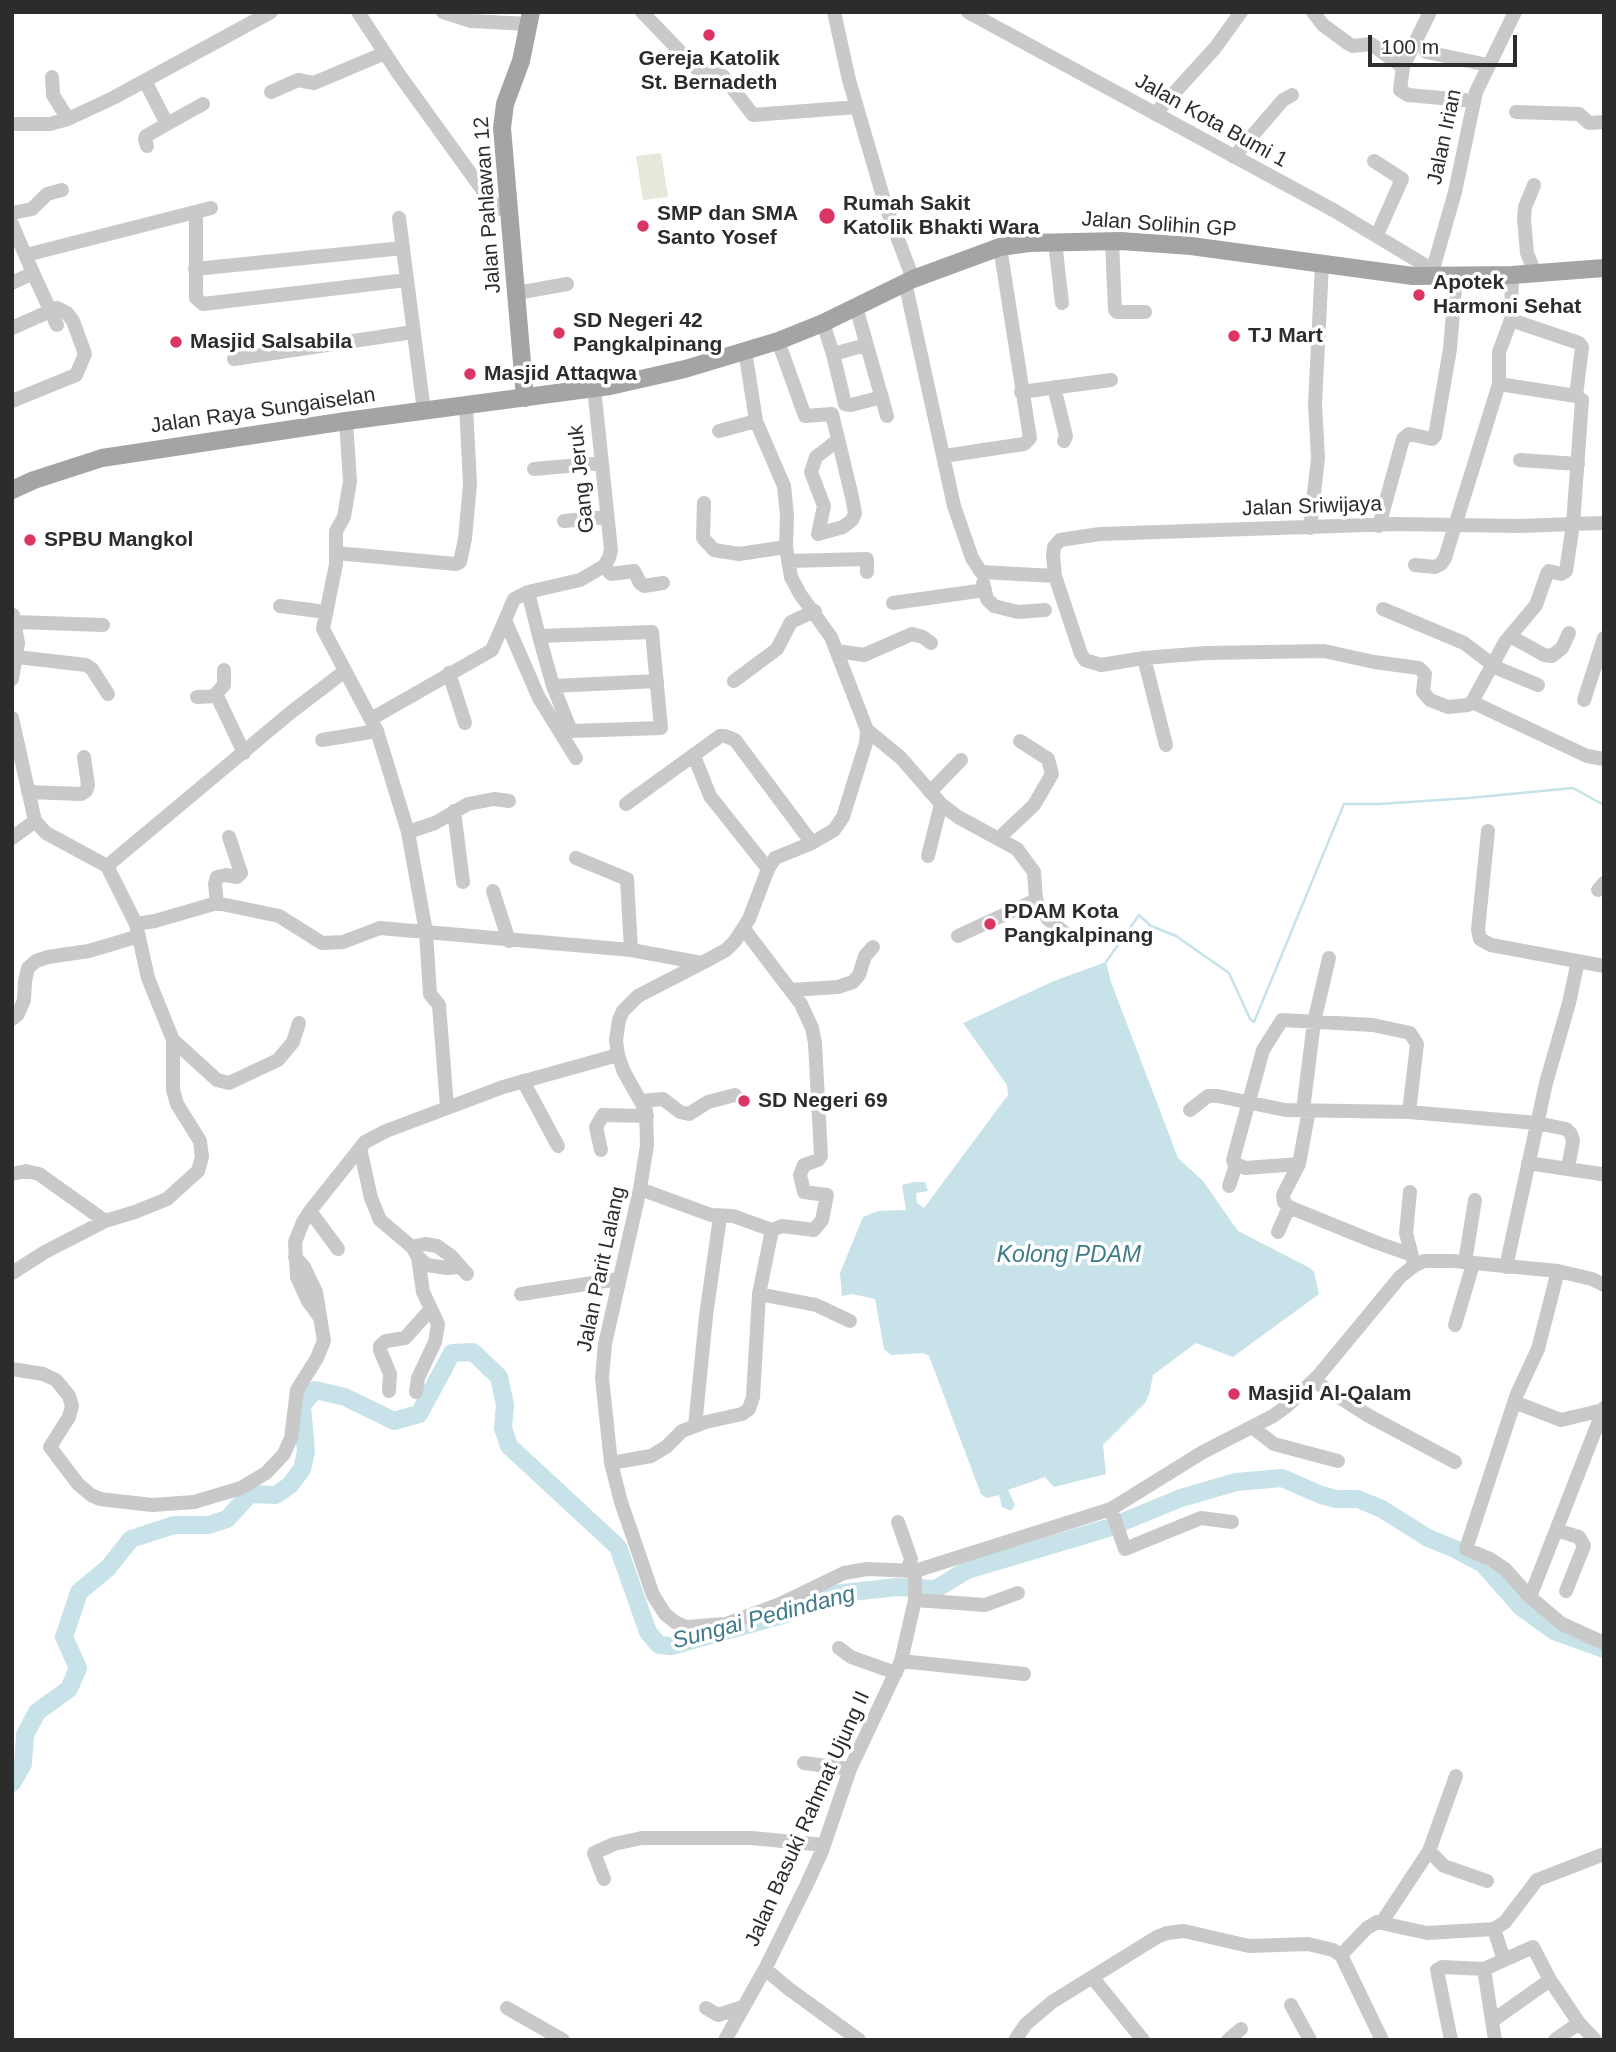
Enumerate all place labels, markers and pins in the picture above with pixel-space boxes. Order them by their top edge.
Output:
marker: Gereja Katolik St. Bernadeth [701,27,717,43]
place label: Gereja Katolik St. Bernadeth [638,46,780,96]
place label: Rumah Sakit Katolik Bhakti Wara [843,191,1039,241]
place label: SMP dan SMA Santo Yosef [657,201,798,251]
marker: Rumah Sakit Katolik Bhakti Wara [817,206,837,226]
marker: SMP dan SMA Santo Yosef [635,218,651,234]
place label: Apotek Harmoni Sehat [1433,270,1581,320]
marker: Apotek Harmoni Sehat [1411,287,1427,303]
place label: SD Negeri 42 Pangkalpinang [573,308,722,358]
place label: TJ Mart [1248,323,1323,349]
marker: SD Negeri 42 Pangkalpinang [551,325,567,341]
marker: TJ Mart [1226,328,1242,344]
place label: Masjid Salsabila [190,329,352,355]
marker: Masjid Salsabila [168,334,184,350]
place label: Masjid Attaqwa [484,361,637,387]
marker: Masjid Attaqwa [462,366,478,382]
place label: SPBU Mangkol [44,527,193,553]
marker: SPBU Mangkol [22,532,38,548]
place label: PDAM Kota Pangkalpinang [1004,899,1153,949]
marker: PDAM Kota Pangkalpinang [982,916,998,932]
place label: SD Negeri 69 [758,1088,888,1114]
marker: SD Negeri 69 [736,1093,752,1109]
place label: Masjid Al-Qalam [1248,1381,1411,1407]
marker: Masjid Al-Qalam [1226,1386,1242,1402]

